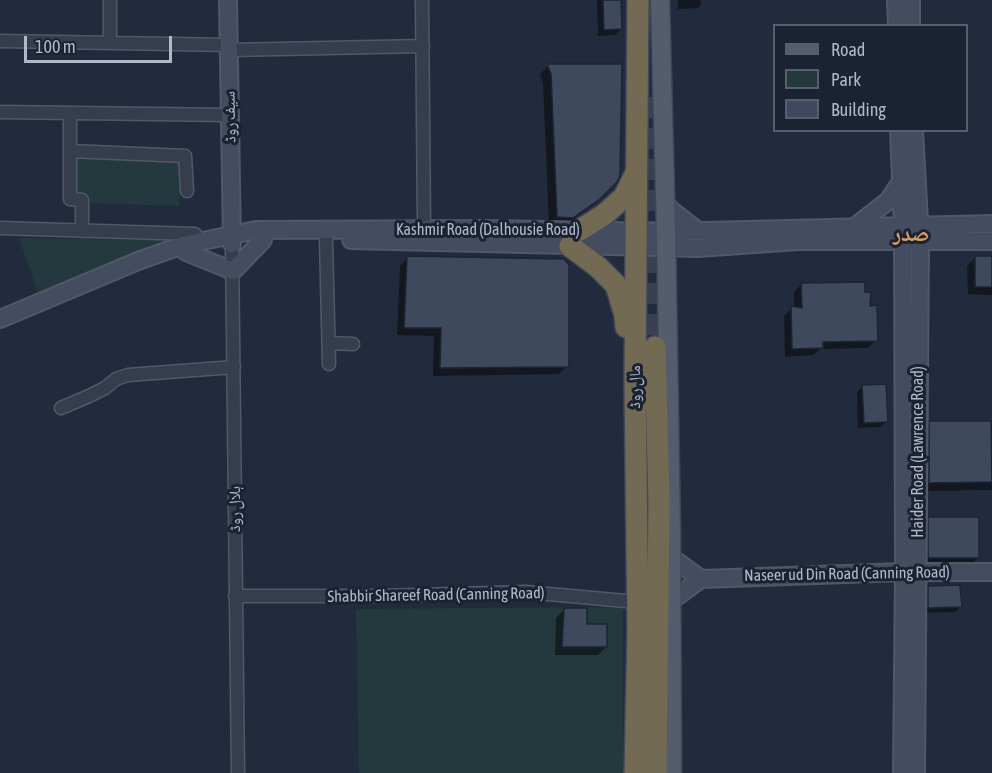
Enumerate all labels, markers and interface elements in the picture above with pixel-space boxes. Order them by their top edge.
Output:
scale bar [27,24,176,62]
legend [773,24,968,132]
text: 100 m [35,36,76,57]
text: Road [831,39,865,60]
text: Park [831,69,861,90]
street label: سیف روڈ [220,91,240,143]
text: Building [831,99,886,120]
street label: Kashmir Road (Dalhousie Road) [396,220,580,240]
district label: صدر [893,221,929,247]
street label: مال روڈ [625,365,645,409]
street label: Haider Road (Lawrence Road) [908,366,928,538]
street label: ہلال روڈ [225,486,245,532]
street label: Naseer ud Din Road (Canning Road) [744,563,950,585]
street label: Shabbir Shareef Road (Canning Road) [327,584,545,606]

